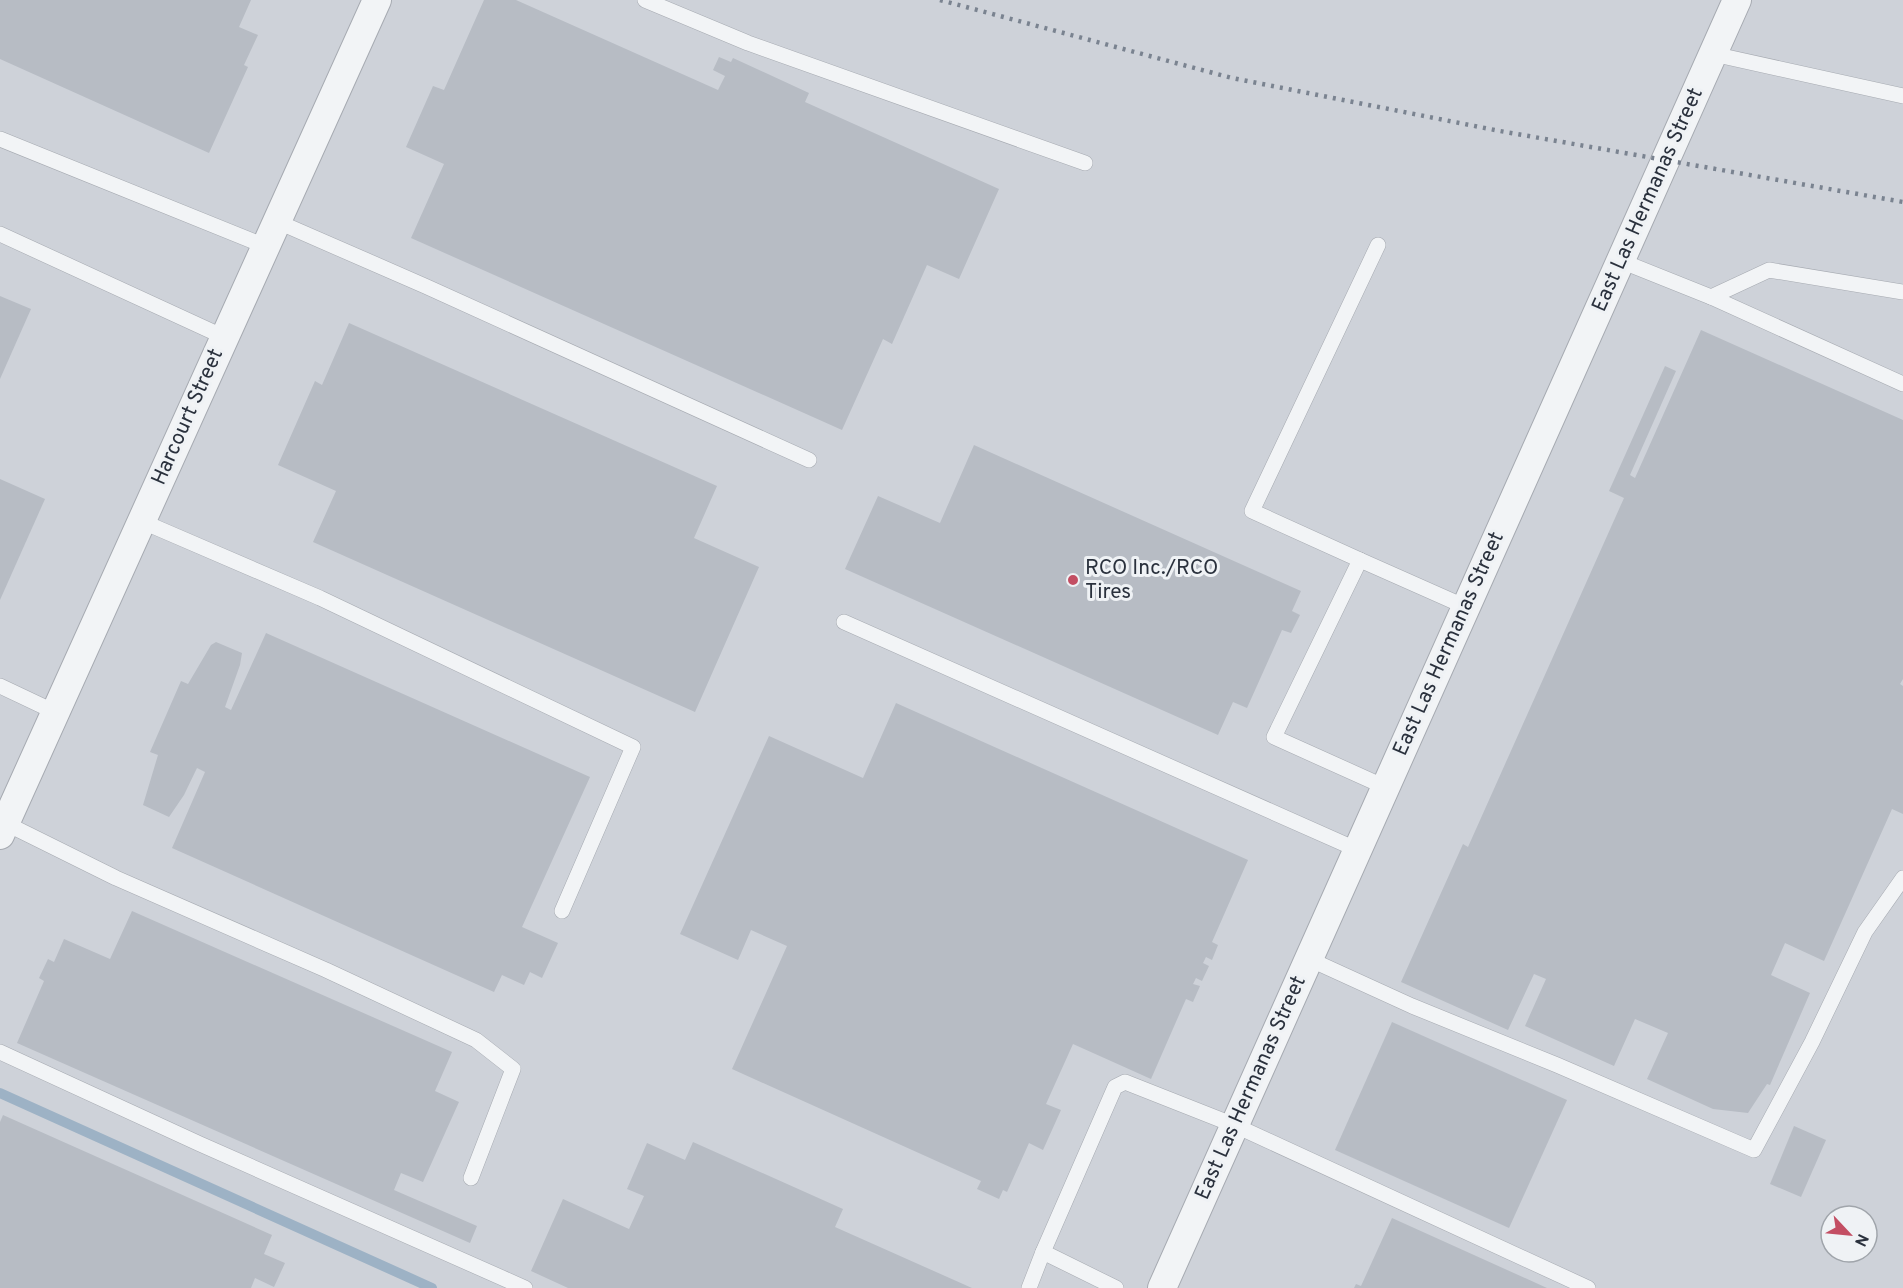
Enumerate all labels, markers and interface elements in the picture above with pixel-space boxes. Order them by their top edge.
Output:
street label: East Las Hermanas Street [1586,84,1710,316]
street label: Harcourt Street [146,345,230,489]
street label: East Las Hermanas Street [1387,528,1511,760]
place label: RCO Inc./RCO Tires [1085,555,1218,606]
marker: RCO Inc./RCO Tires [1066,573,1080,587]
street label: East Las Hermanas Street [1189,972,1313,1204]
north arrow [1819,1204,1879,1264]
text: N [1849,1230,1872,1249]

